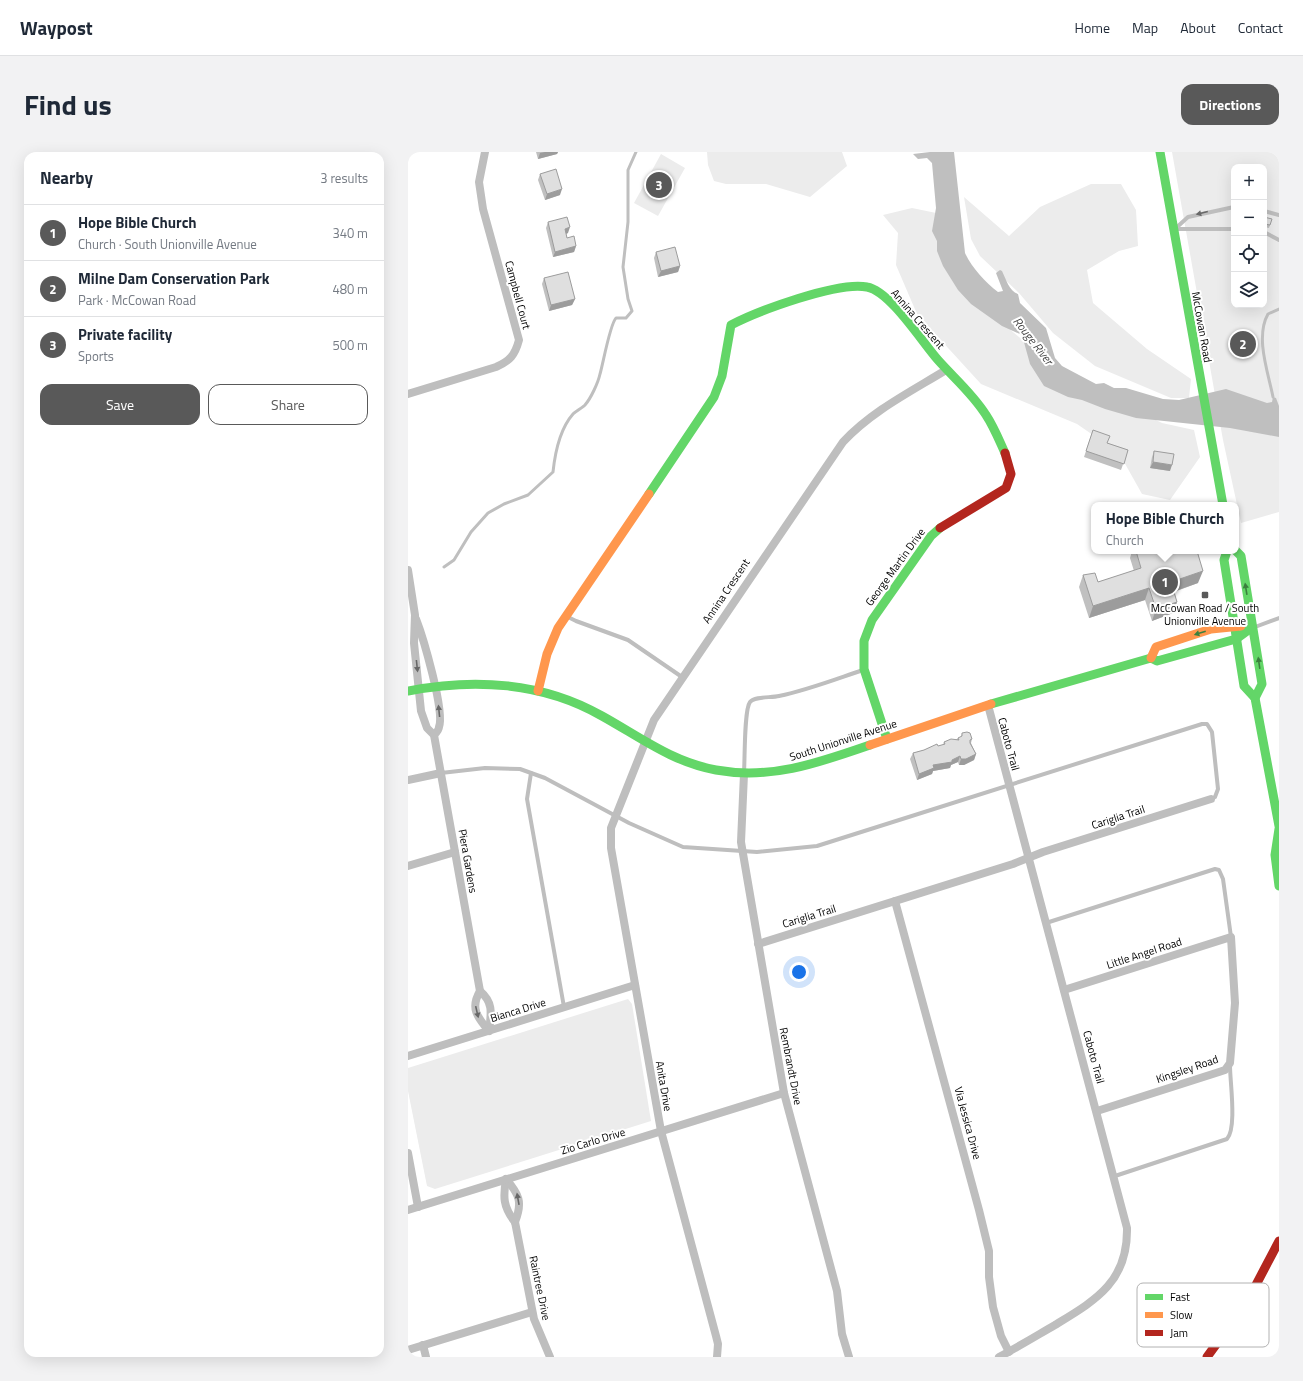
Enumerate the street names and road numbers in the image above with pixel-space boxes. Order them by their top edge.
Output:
street label: Campbell Court [501,259,535,331]
street label: Annina Crescent [887,285,949,353]
street label: McCowan Road [1188,290,1216,364]
street label: George Martin Drive [861,524,929,609]
street label: Annina Crescent [698,555,754,627]
street label: South Unionville Avenue [787,715,899,765]
street label: Caboto Trail [994,716,1024,772]
street label: Cariglia Trail [1089,801,1147,833]
street label: Piera Gardens [455,828,481,894]
street label: Cariglia Trail [780,900,838,932]
street label: Little Angel Road [1104,933,1184,973]
street label: Bianca Drive [488,994,548,1026]
street label: Rembrandt Drive [776,1026,806,1107]
street label: Caboto Trail [1079,1029,1109,1085]
street label: Kingsley Road [1154,1051,1220,1087]
street label: Anita Drive [652,1060,676,1113]
street label: Via Jessica Drive [951,1085,986,1162]
street label: Zio Carlo Drive [559,1123,628,1158]
street label: Raintree Drive [525,1254,555,1322]

